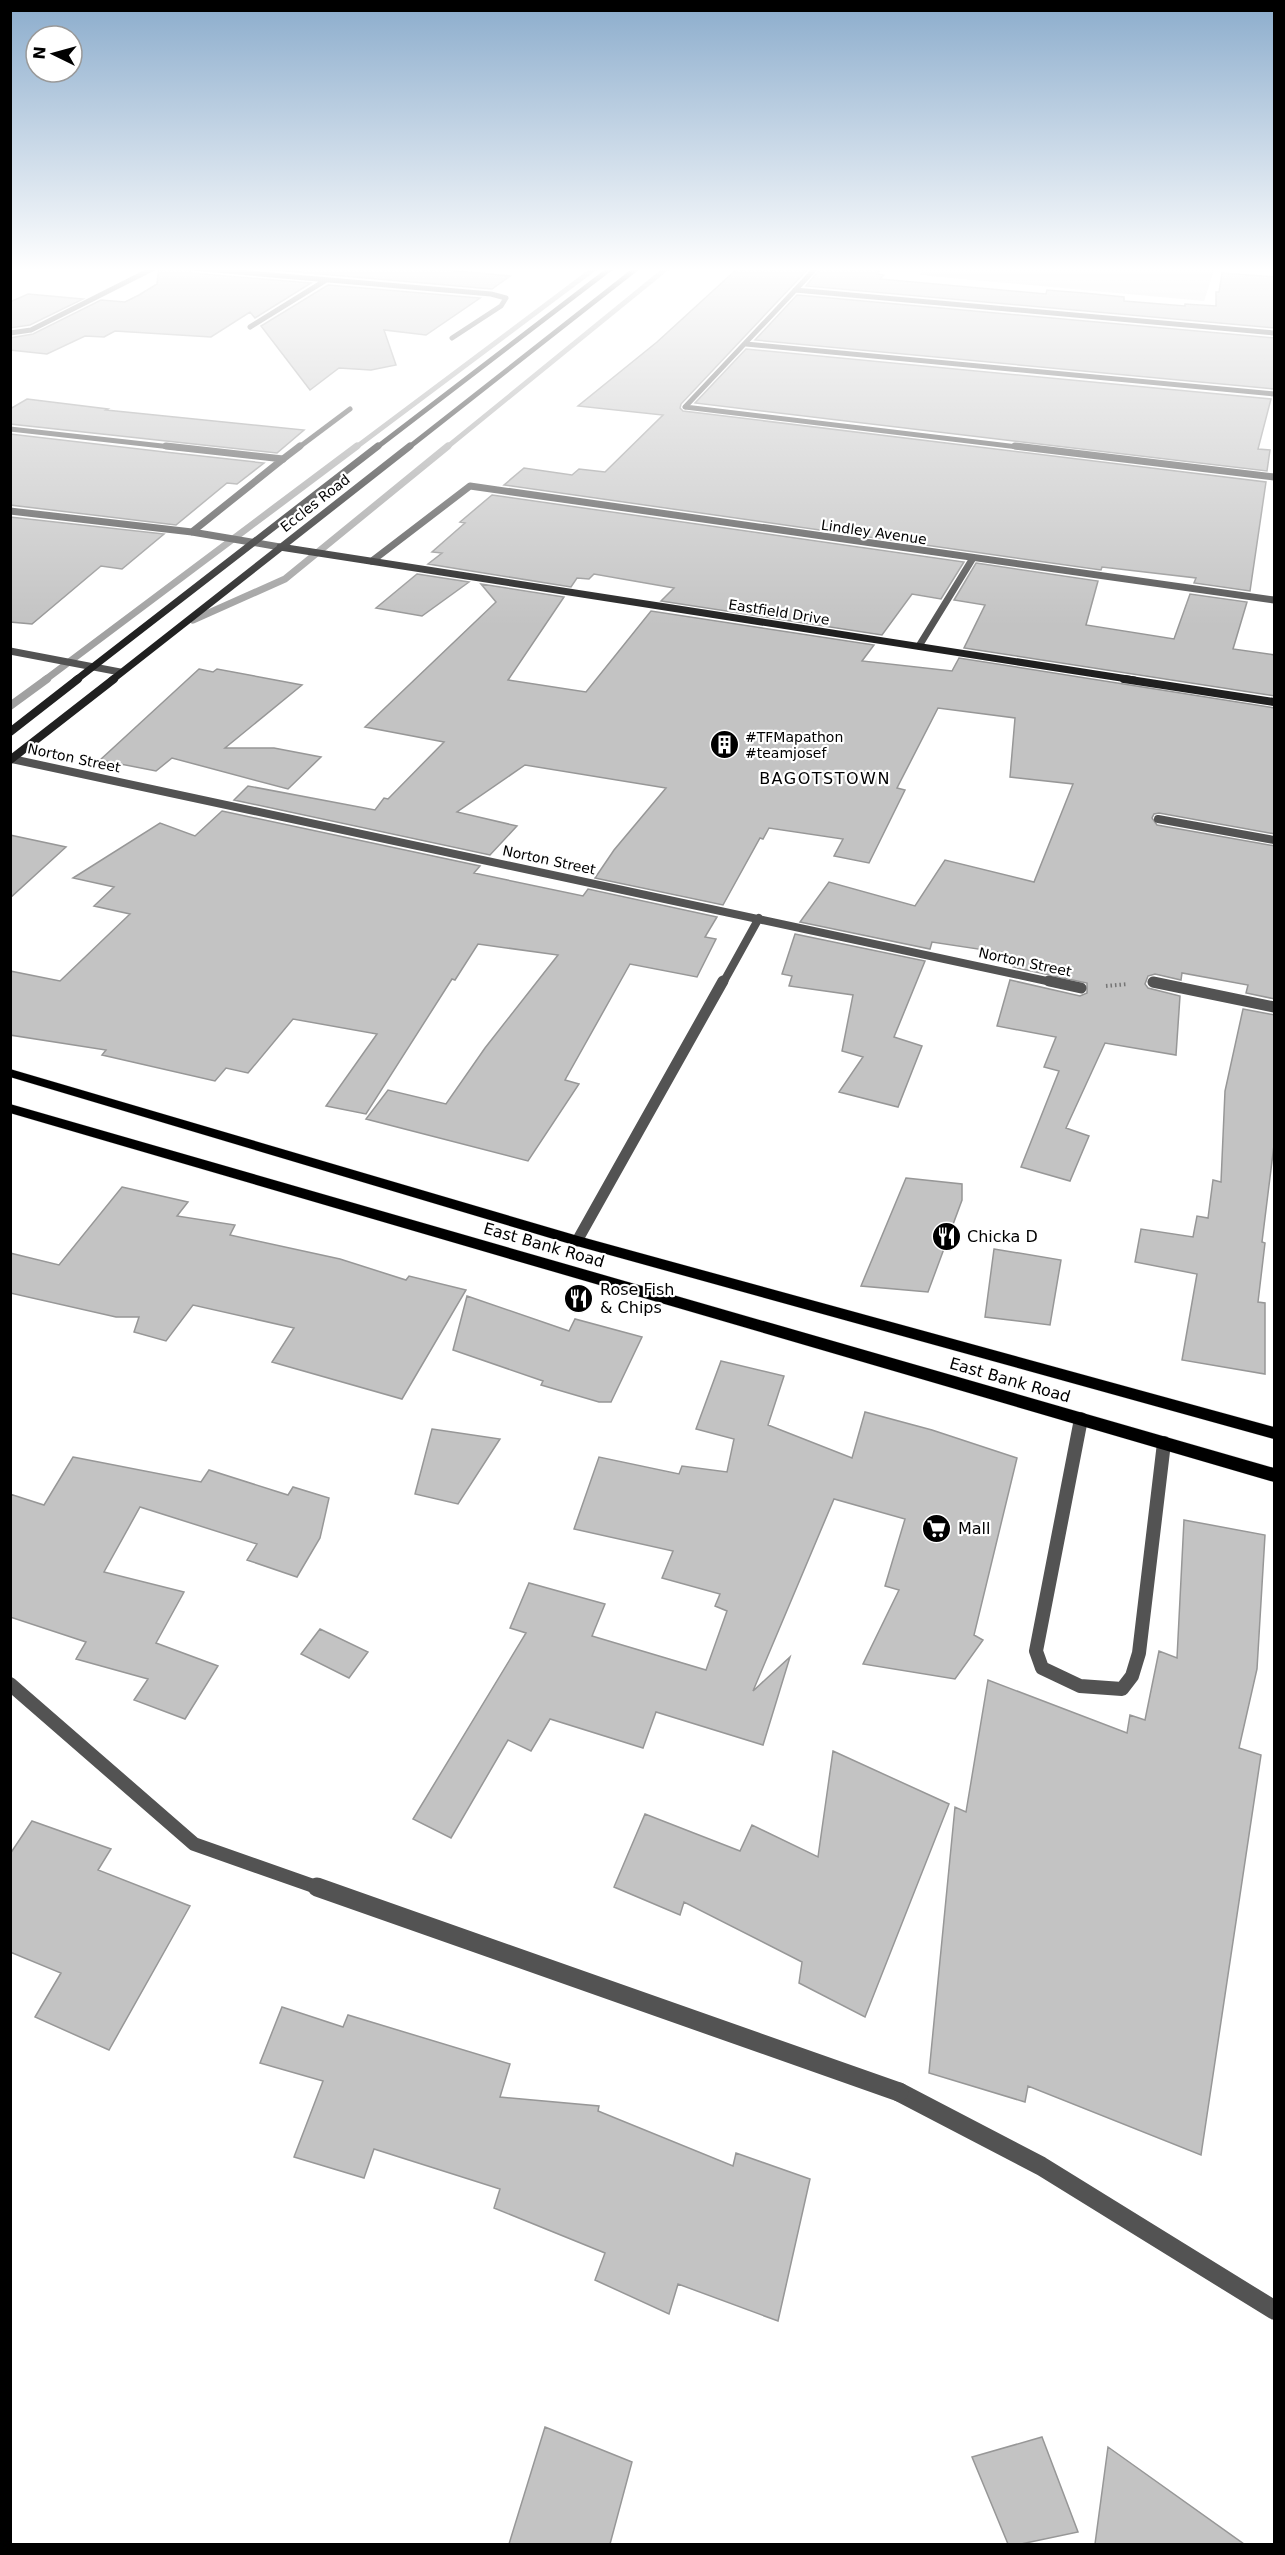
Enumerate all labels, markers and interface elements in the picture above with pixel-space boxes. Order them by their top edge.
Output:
north arrow [24,24,84,84]
text: N [30,45,50,60]
street label: Eccles Road [277,471,353,535]
street label: Lindley Avenue [820,517,928,547]
street label: Eastfield Drive [727,596,831,628]
building icon: #TFMapathon #teamjosef [708,729,740,761]
place label: #TFMapathon #teamjosef [745,729,843,761]
street label: Norton Street [26,740,122,776]
district label: BAGOTSTOWN [759,769,891,788]
street label: Norton Street [501,842,597,878]
street label: Norton Street [977,944,1073,980]
street label: East Bank Road [481,1219,607,1271]
restaurant icon: Chicka D [930,1220,962,1252]
place label: Chicka D [967,1227,1038,1246]
place label: Rose Fish & Chips [600,1280,674,1317]
restaurant icon: Rose Fish & Chips [563,1282,595,1314]
street label: East Bank Road [947,1354,1073,1406]
supermarket icon: Mall [921,1512,953,1544]
place label: Mall [958,1519,991,1538]

